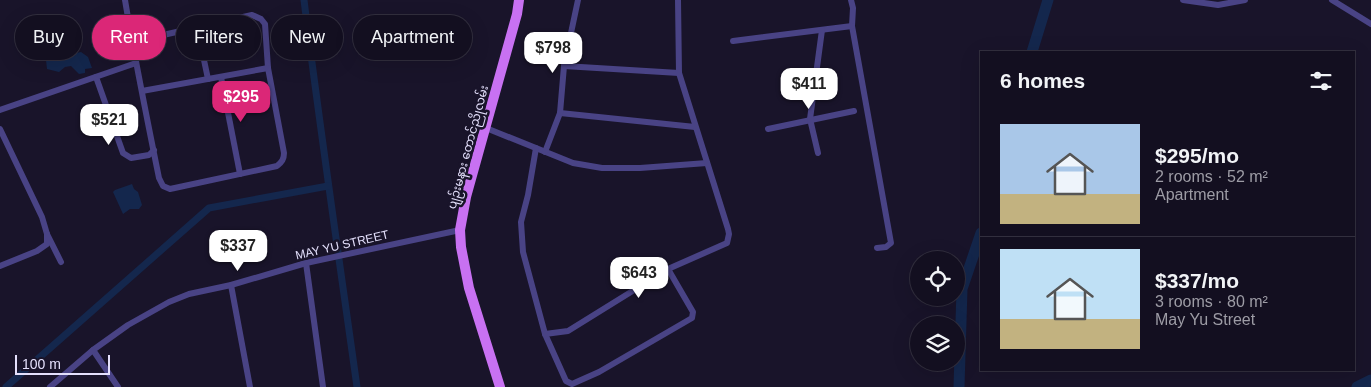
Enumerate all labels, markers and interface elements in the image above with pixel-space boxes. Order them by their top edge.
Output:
chip: Buy [15,15,82,60]
chip: Rent [92,15,166,60]
chip: Filters [176,15,261,60]
chip: New [271,15,343,60]
chip: Apartment [353,15,472,60]
pin: $798 [523,32,583,74]
text: $798 [535,39,571,56]
icon: filters [1307,67,1335,95]
pin: $411 [779,68,839,110]
text: 6 homes [1000,69,1085,92]
text: $411 [792,75,826,92]
pin: $295 [211,80,271,123]
street label: ပျဉ်းမနား တောင်ညိုလမ်း [443,83,494,211]
text: $295 [223,88,259,105]
pin: $521 [79,104,139,146]
text: $521 [91,111,127,128]
icon: home [1040,144,1100,204]
text: $295/mo [1155,144,1239,167]
text: 2 rooms · 52 m² [1155,168,1268,185]
text: Apartment [1155,186,1229,203]
street label: MAY YU STREET [294,227,391,263]
pin: $337 [208,230,268,272]
text: $337 [220,237,256,254]
map controls [910,251,965,371]
button: locate [910,251,965,306]
pin: $643 [609,256,669,299]
text: $643 [621,264,657,281]
icon: home [1040,269,1100,329]
text: $337/mo [1155,269,1239,292]
text: 3 rooms · 80 m² [1155,293,1268,310]
text: May Yu Street [1155,311,1255,328]
button: layers [910,316,965,371]
scale bar [15,352,110,375]
text: 100 m [22,356,61,372]

